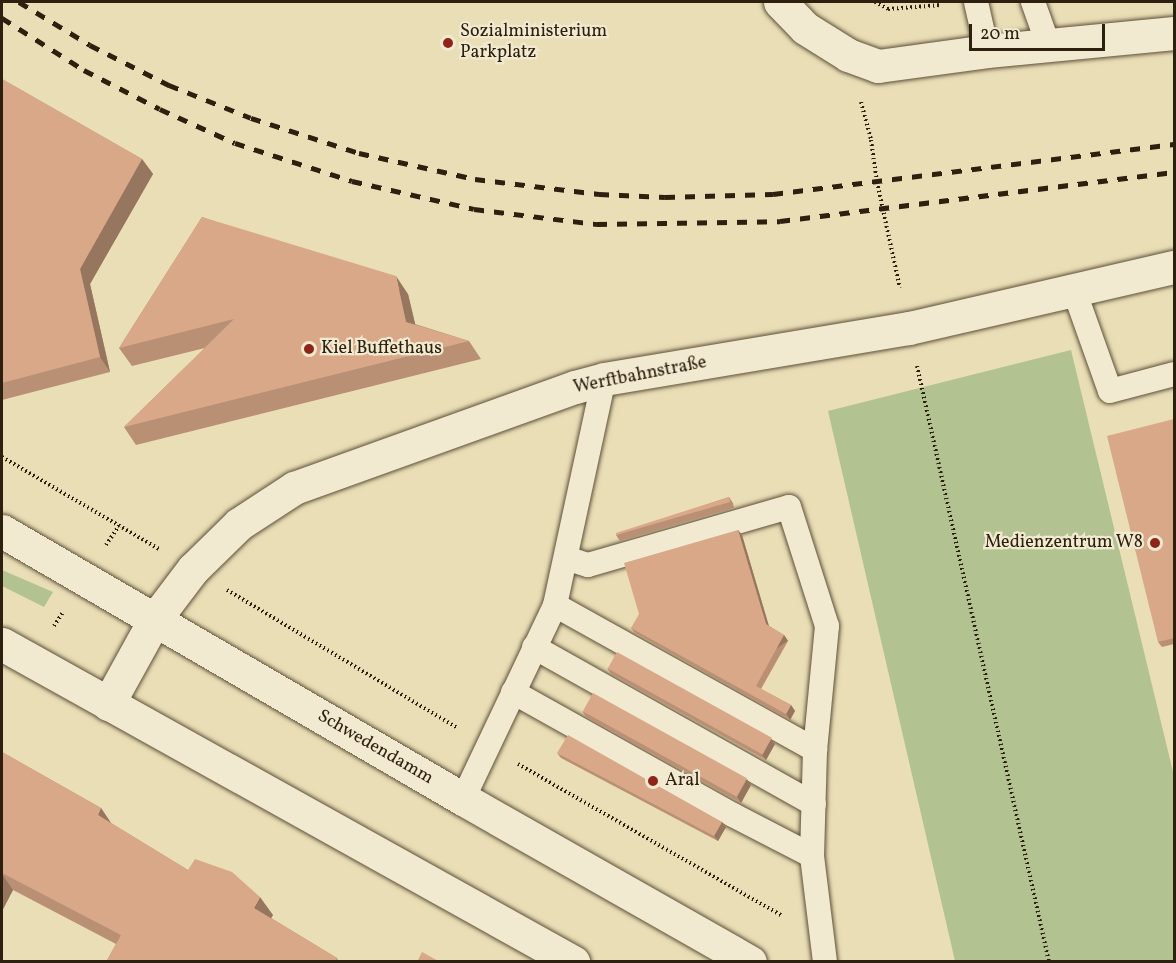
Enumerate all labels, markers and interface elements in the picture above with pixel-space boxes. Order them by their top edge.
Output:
scale bar [972,12,1108,50]
place label: Sozialministerium Parkplatz [460,22,607,64]
text: 20 m [980,22,1020,47]
marker: Sozialministerium Parkplatz [441,36,455,50]
place label: Kiel Buffethaus [321,338,442,360]
marker: Kiel Buffethaus [302,342,316,356]
street label: Werftbahnstraße [572,352,708,400]
place label: Medienzentrum W8 [984,532,1143,554]
marker: Medienzentrum W8 [1148,536,1162,550]
street label: Schwedendamm [313,706,437,790]
place label: Aral [665,770,700,792]
marker: Aral [646,774,660,788]

